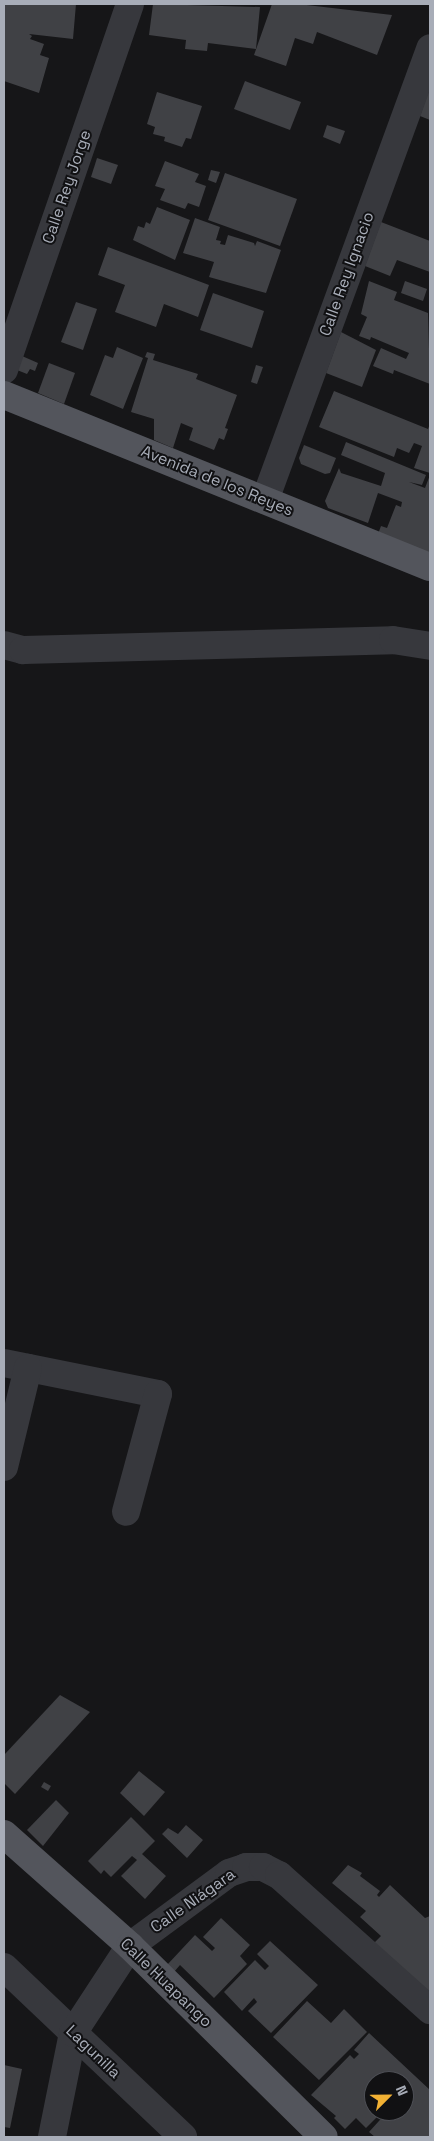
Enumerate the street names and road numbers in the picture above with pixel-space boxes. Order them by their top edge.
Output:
street label: Calle Rey Jorge [39,128,95,246]
street label: Calle Rey Ignacio [316,209,378,339]
street label: Avenida de los Reyes [138,442,296,520]
street label: Calle Niágara [147,1865,239,1937]
street label: Calle Huapango [116,1934,216,2032]
street label: Lagunilla [62,2021,124,2083]

